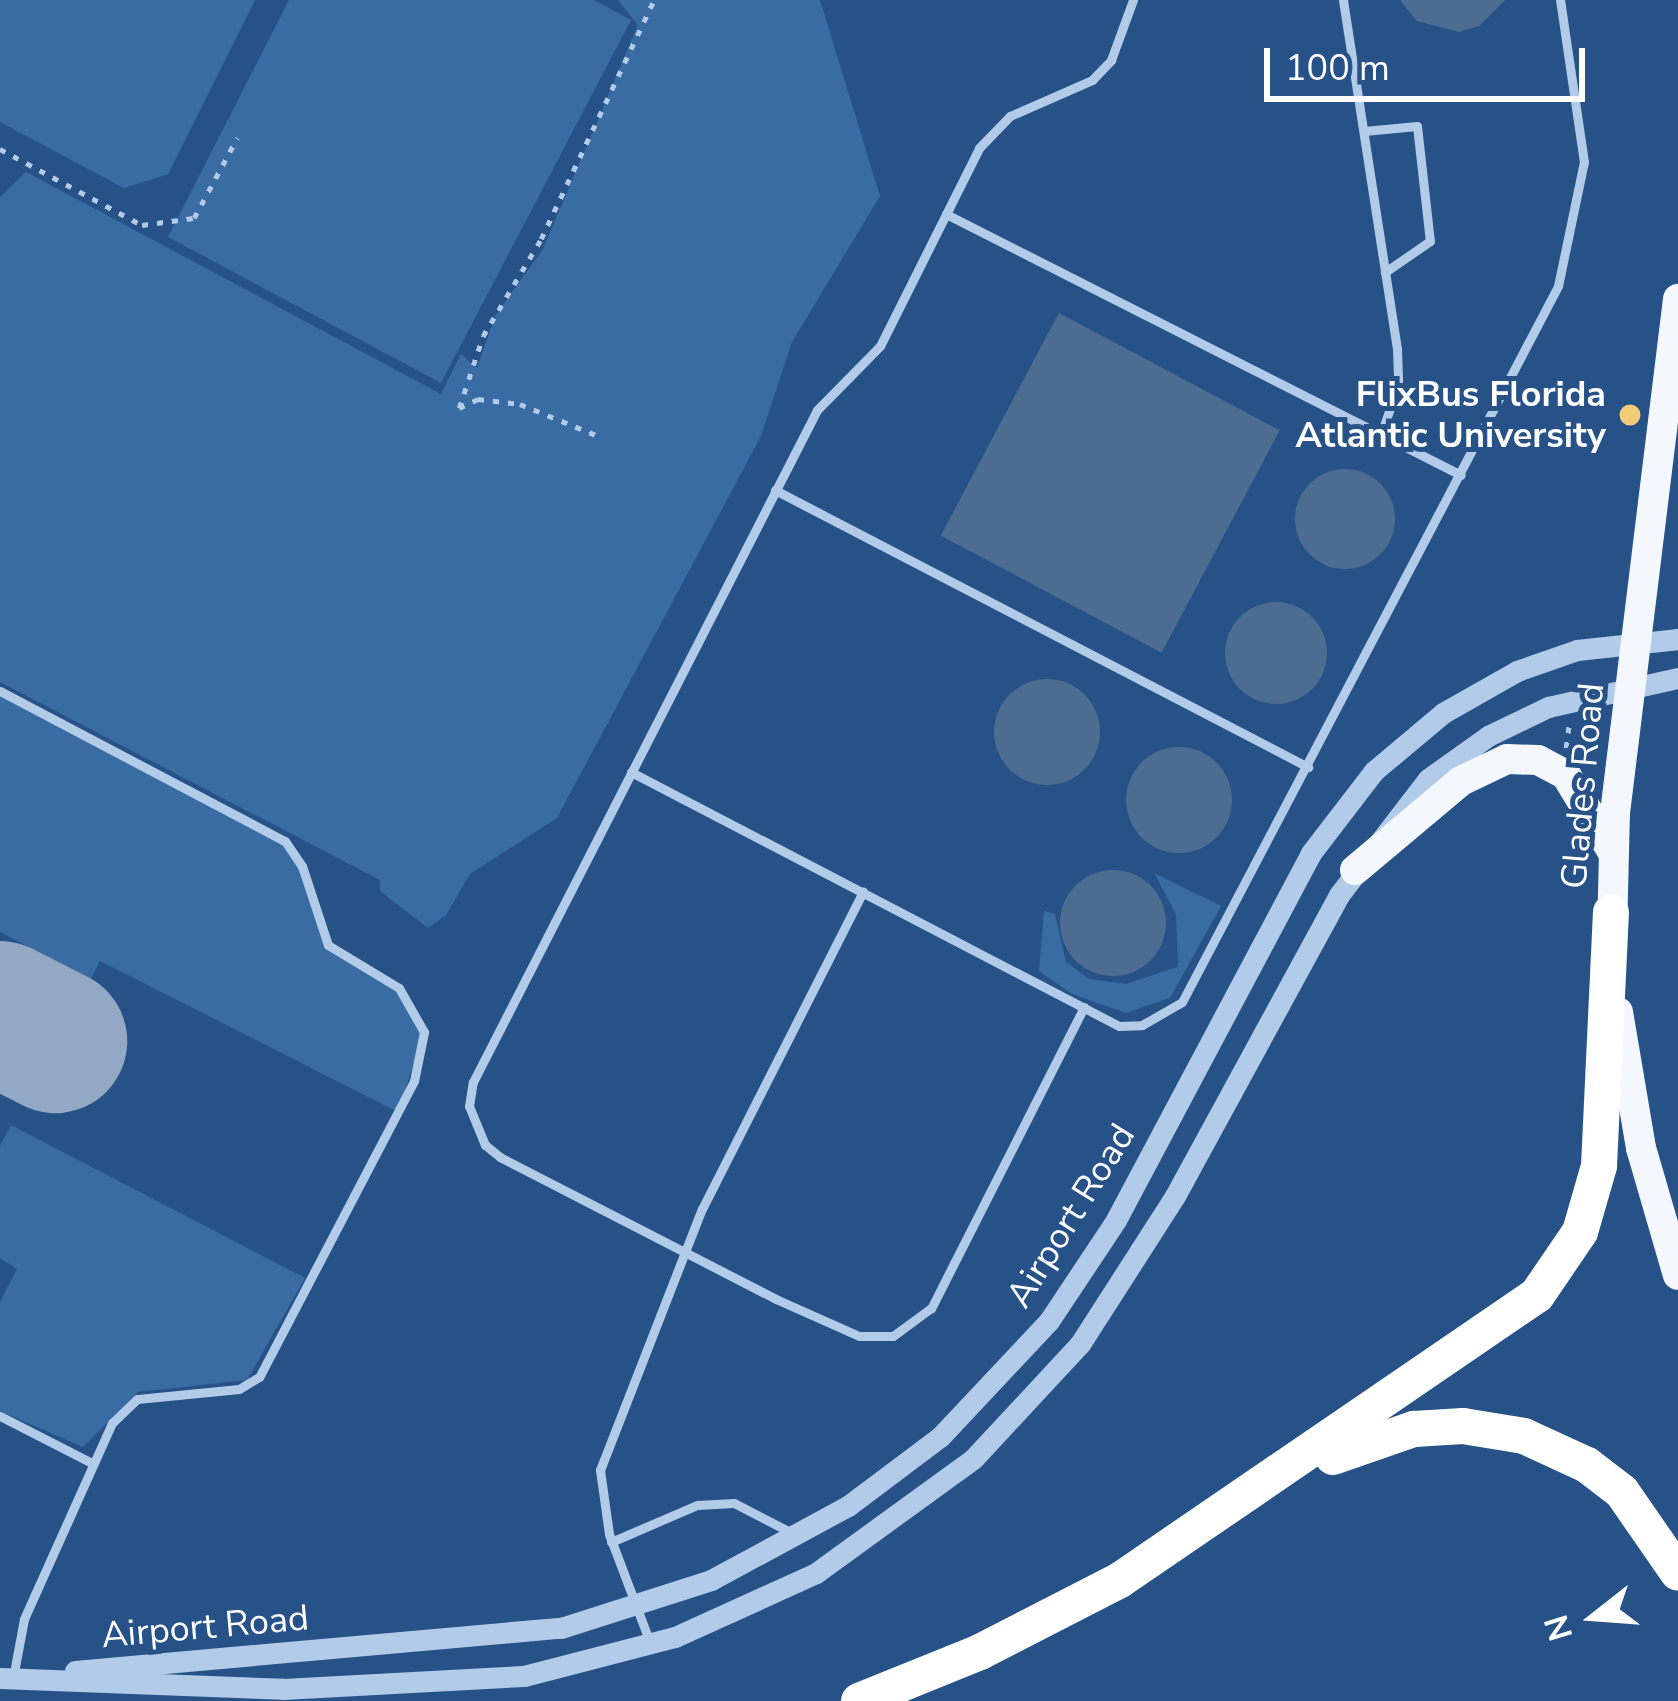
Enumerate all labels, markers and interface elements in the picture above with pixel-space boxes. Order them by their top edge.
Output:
scale bar [1270,24,1591,98]
text: 100 m [1285,44,1390,93]
place label: FlixBus Florida Atlantic University [1295,372,1606,457]
marker: FlixBus Florida Atlantic University [1617,402,1643,428]
street label: Glades Road [1552,681,1614,891]
street label: Airport Road [998,1116,1144,1316]
north arrow [1534,1557,1654,1677]
street label: Airport Road [100,1596,310,1658]
text: N [1534,1609,1584,1646]

